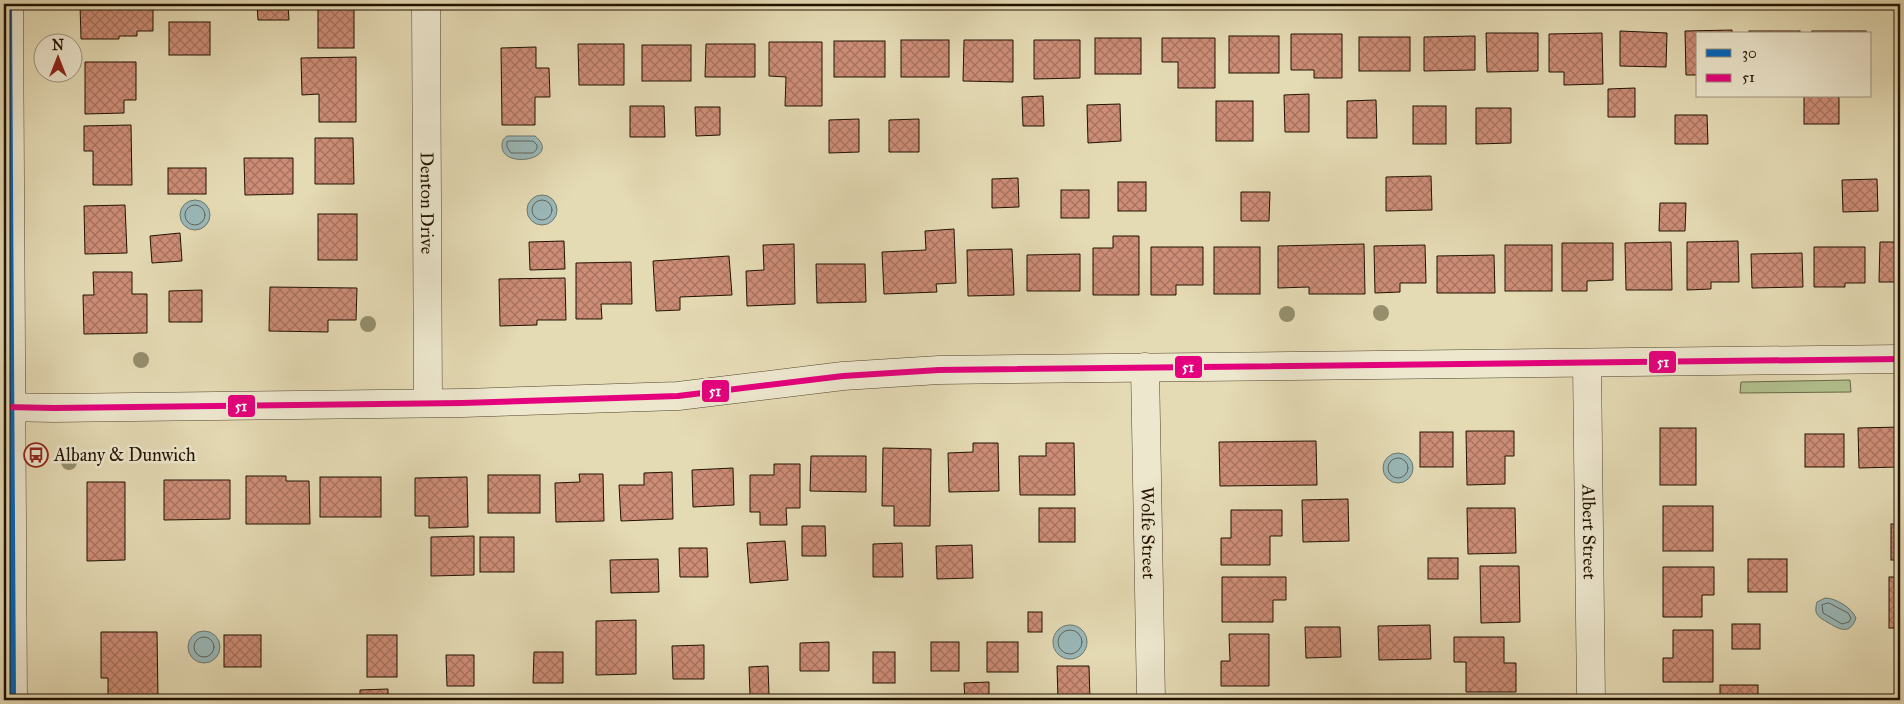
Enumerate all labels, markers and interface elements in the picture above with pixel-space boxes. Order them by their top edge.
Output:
north arrow [32,32,82,82]
legend [1696,32,1872,98]
text: N [52,37,64,54]
text: 30 [1742,44,1757,62]
text: 51 [1742,68,1755,86]
street label: Denton Drive [416,152,438,254]
line badge: 51 [1648,350,1677,374]
text: 51 [1657,354,1669,371]
line badge: 51 [1174,355,1203,379]
text: 51 [1182,359,1194,376]
line badge: 51 [701,379,730,403]
text: 51 [709,383,721,400]
line badge: 51 [227,394,256,418]
text: 51 [235,398,247,415]
bus stop icon: Albany & Dunwich [23,442,49,468]
place label: Albany & Dunwich [53,444,196,466]
street label: Albert Street [1577,483,1601,580]
street label: Wolfe Street [1136,487,1160,580]

